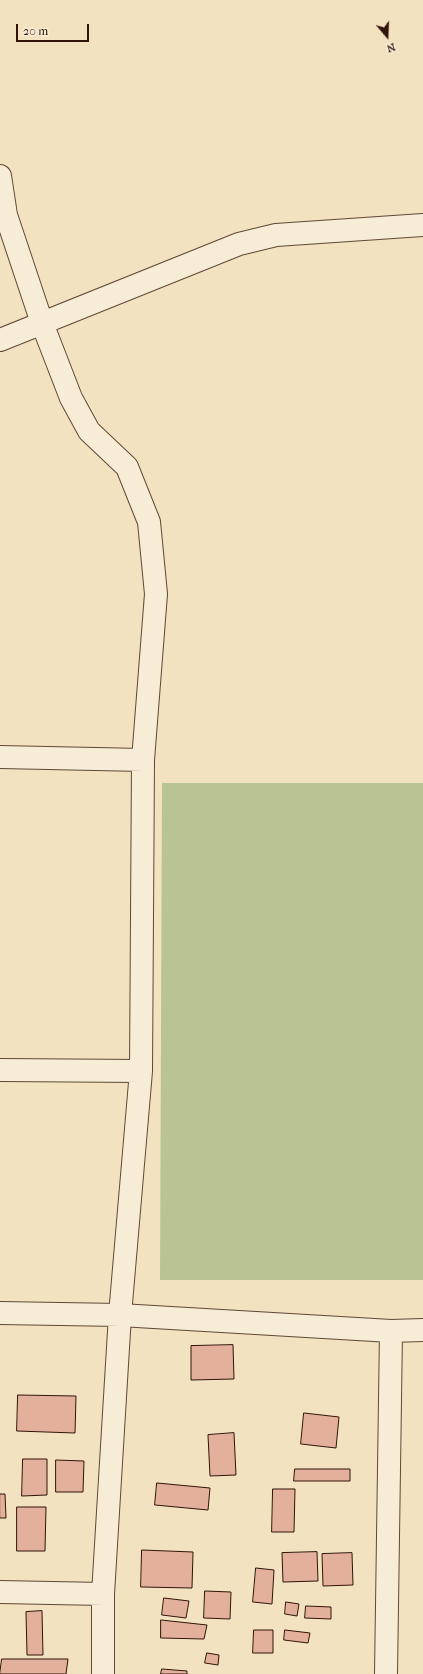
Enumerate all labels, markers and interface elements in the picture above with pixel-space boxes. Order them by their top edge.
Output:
scale bar [18,16,91,42]
north arrow [367,16,407,56]
text: 20 m [23,24,48,38]
text: N [385,40,397,55]

